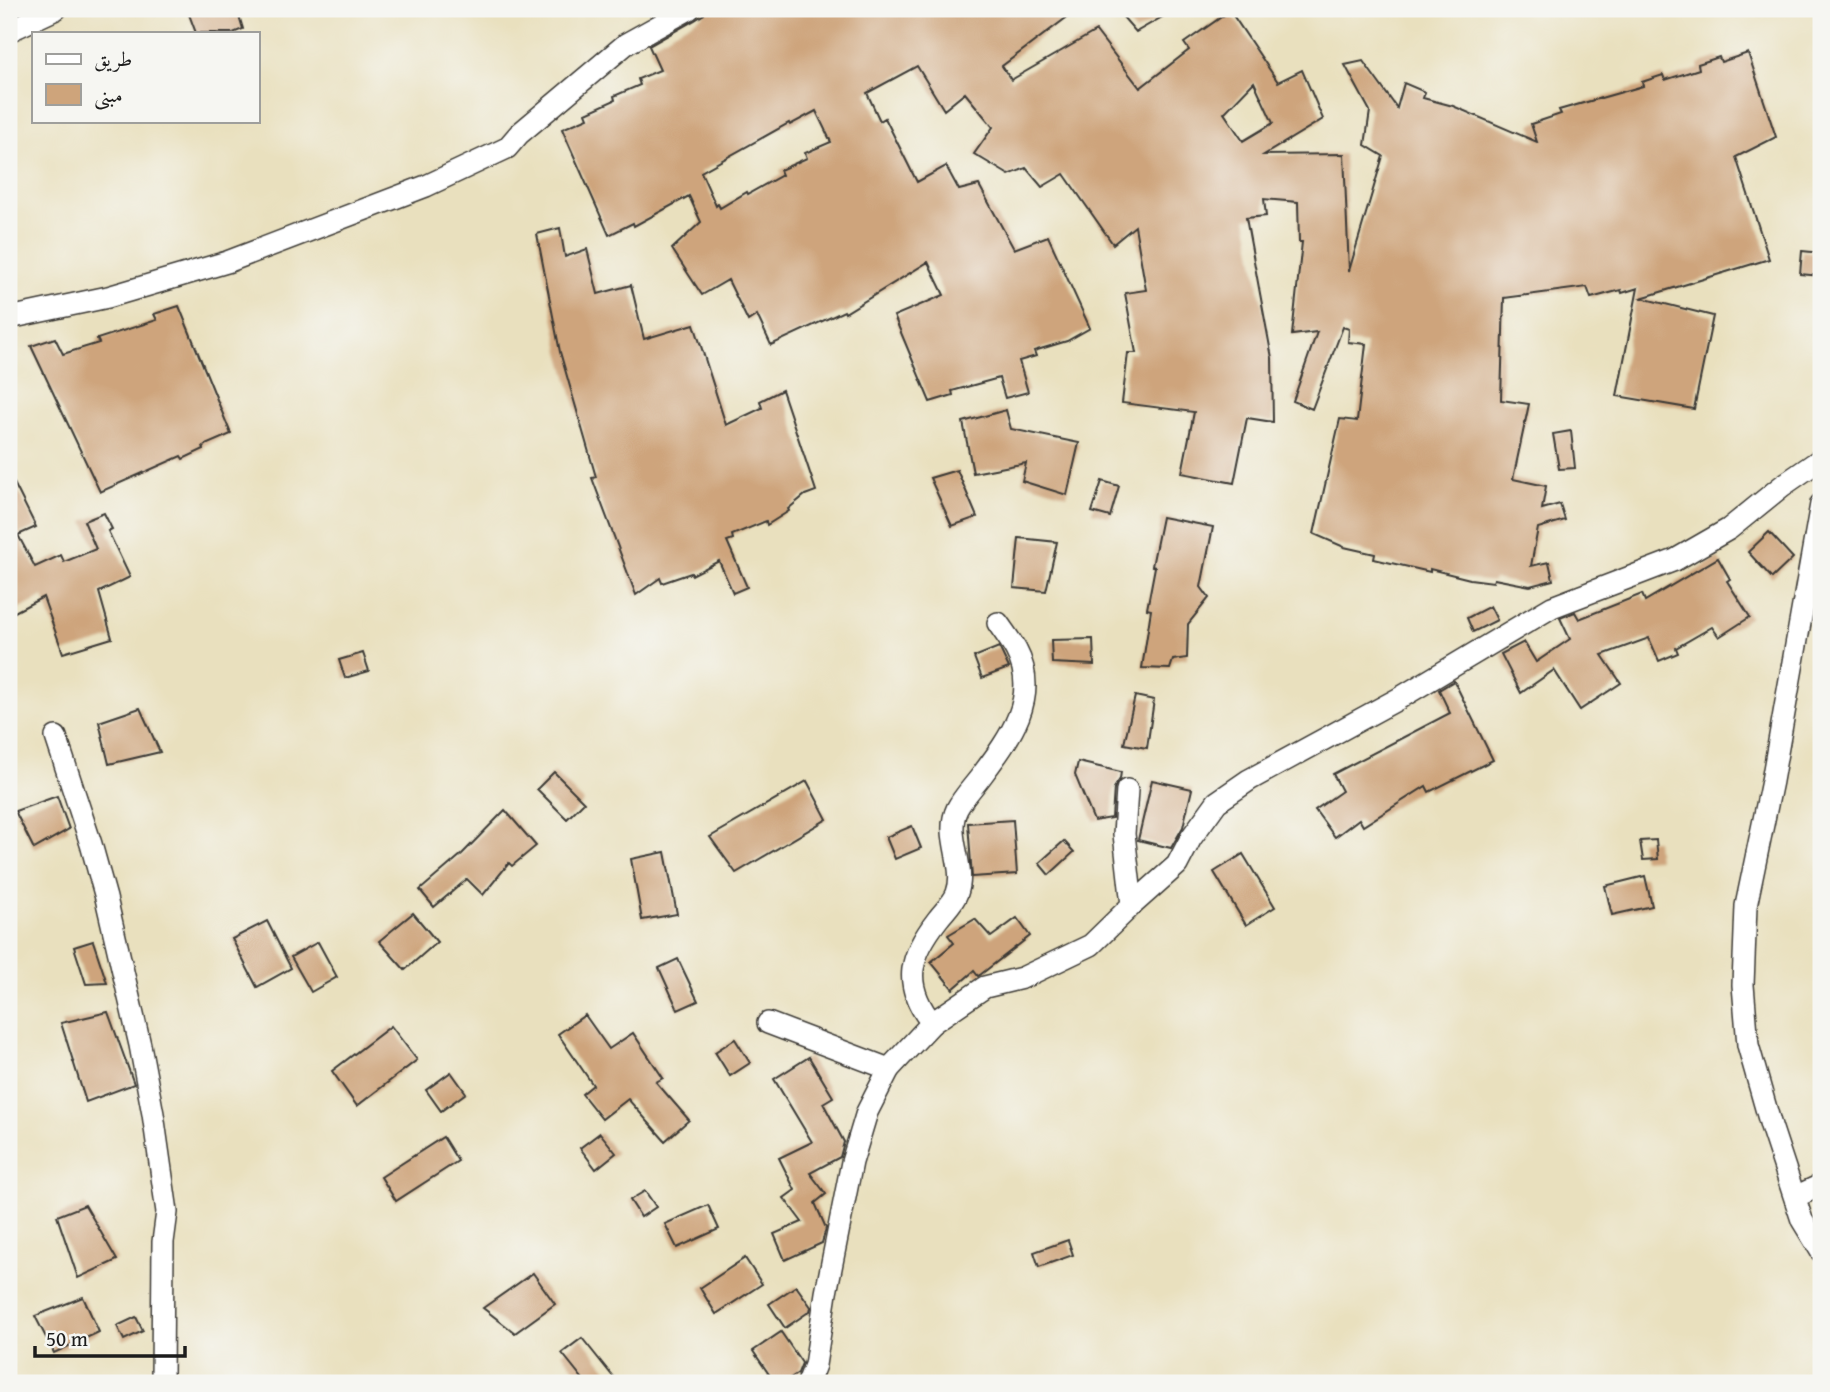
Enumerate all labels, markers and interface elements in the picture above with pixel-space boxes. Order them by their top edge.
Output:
legend [32,32,259,122]
text: طريق [94,43,132,74]
text: مبنى [94,79,123,110]
scale bar [35,1315,186,1359]
text: 50 m [46,1323,88,1354]

